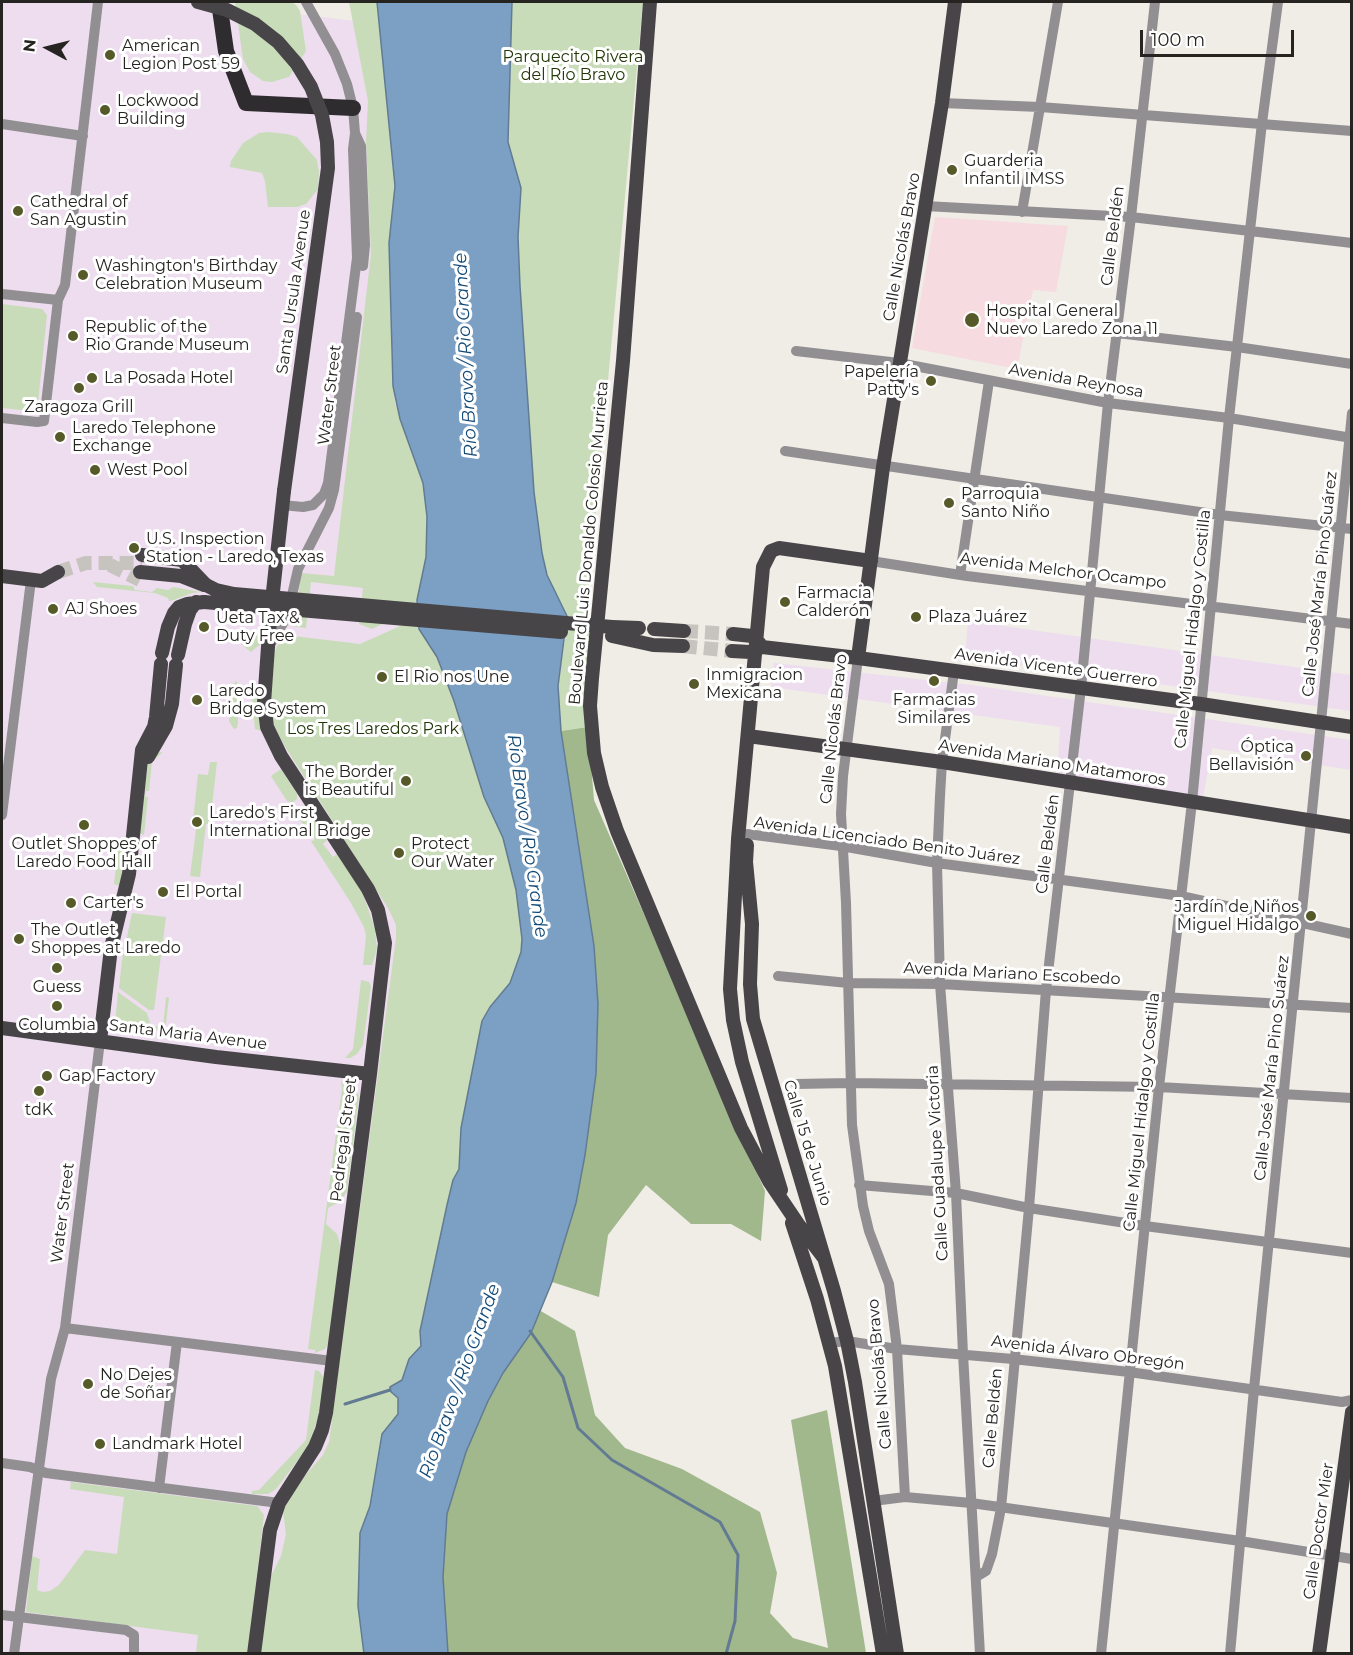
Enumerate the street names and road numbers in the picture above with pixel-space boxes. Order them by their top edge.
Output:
street label: Calle Nicolás Bravo [879,171,925,323]
street label: Calle Beldén [1097,185,1129,287]
street label: Santa Ursula Avenue [273,209,315,375]
street label: Water Street [314,344,346,446]
street label: Avenida Reynosa [1007,360,1145,402]
street label: Boulevard Luis Donaldo Colosio Murrieta [565,380,613,706]
street label: Calle José María Pino Suárez [1299,470,1341,698]
street label: Calle Miguel Hidalgo y Costilla [1171,509,1215,749]
street label: Avenida Melchor Ocampo [959,549,1167,593]
street label: Avenida Vicente Guerrero [953,644,1159,692]
street label: Calle Nicolás Bravo [817,653,851,805]
street label: Avenida Mariano Matamoros [937,736,1167,790]
street label: Calle Beldén [1032,793,1064,895]
street label: Avenida Licenciado Benito Juárez [753,813,1021,869]
street label: Calle José María Pino Suárez [1251,954,1293,1182]
street label: Avenida Mariano Escobedo [903,959,1121,989]
street label: Calle Miguel Hidalgo y Costilla [1120,992,1164,1232]
street label: Santa Maria Avenue [108,1016,268,1054]
street label: Calle Guadalupe Victoria [923,1064,953,1262]
street label: Pedregal Street [327,1077,361,1203]
street label: Calle 15 de Junio [779,1078,835,1208]
street label: Water Street [47,1162,79,1264]
street label: Calle Nicolás Bravo [864,1298,896,1450]
street label: Avenida Álvaro Obregón [990,1332,1186,1374]
street label: Calle Beldén [979,1367,1007,1469]
street label: Calle Doctor Mier [1300,1461,1338,1601]

